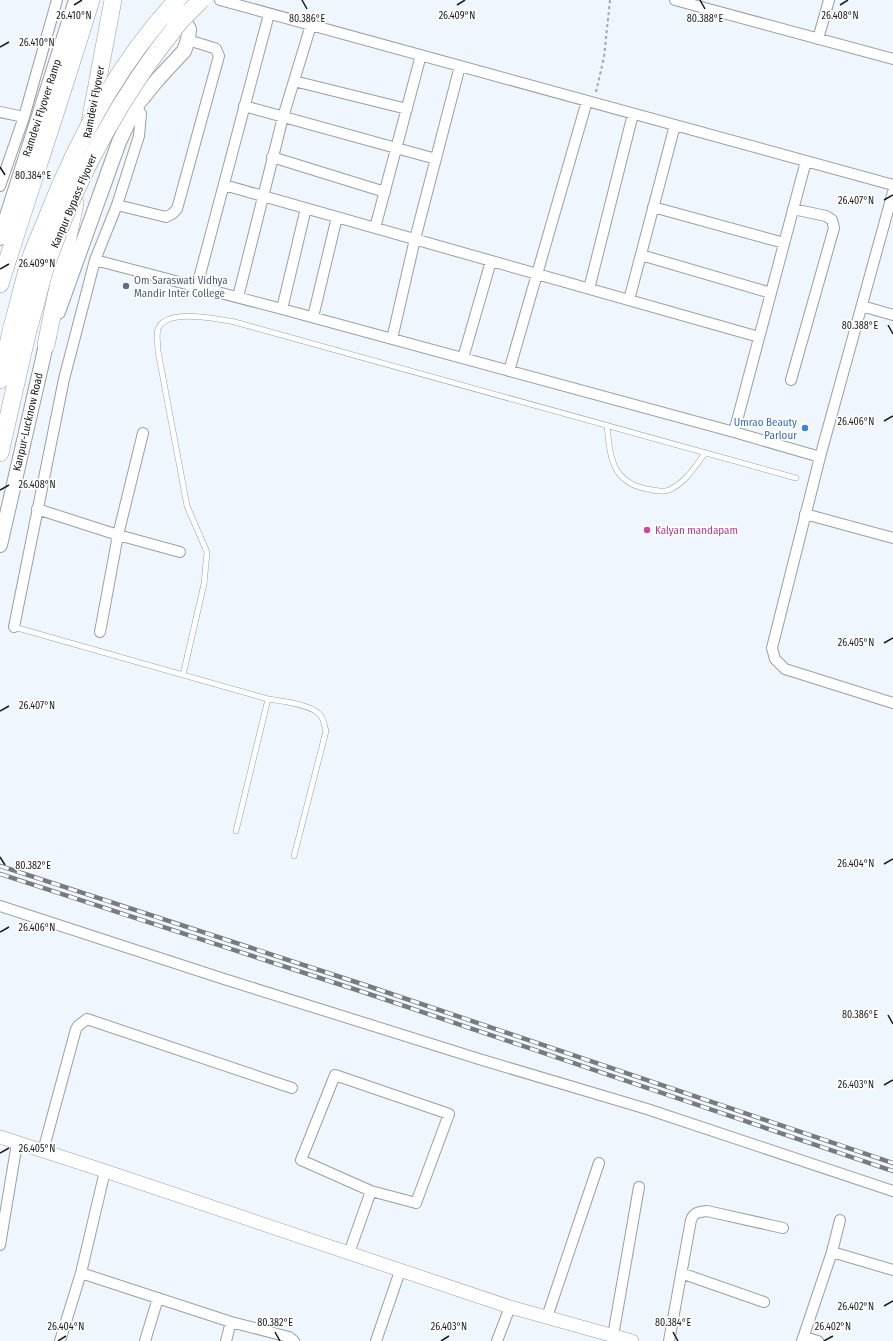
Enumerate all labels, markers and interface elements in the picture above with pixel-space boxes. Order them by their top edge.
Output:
text: 26.410°N [56,10,92,22]
text: 26.409°N [439,10,475,22]
text: 26.408°N [822,10,858,22]
text: 80.386°E [289,13,325,25]
text: 80.388°E [687,13,723,25]
text: 26.410°N [19,37,55,49]
street label: Ramdevi Flyover Ramp [20,58,64,158]
street label: Ramdevi Flyover [81,65,107,139]
street label: Kanpur Bypass Flyover [48,152,100,250]
text: 80.384°E [15,170,51,182]
text: 26.407°N [838,195,874,207]
text: 26.409°N [19,258,55,270]
place label: Om Saraswati Vidhya Mandir Inter College [134,274,228,300]
marker: Om Saraswati Vidhya Mandir Inter College [121,281,131,291]
text: 80.388°E [842,320,878,332]
street label: Kanpur-Lucknow Road [10,372,46,472]
place label: Umrao Beauty Parlour [734,416,797,442]
text: 26.406°N [838,416,874,428]
marker: Umrao Beauty Parlour [800,423,810,433]
text: 26.408°N [19,479,55,491]
place label: Kalyan mandapam [655,524,738,537]
marker: Kalyan mandapam [642,525,652,535]
text: 26.405°N [838,637,874,649]
text: 26.407°N [19,700,55,712]
text: 26.404°N [838,858,874,870]
text: 80.382°E [15,860,51,872]
text: 26.406°N [19,922,55,934]
text: 80.386°E [842,1009,878,1021]
text: 26.403°N [838,1079,874,1091]
text: 26.405°N [19,1143,55,1155]
text: 26.402°N [838,1301,874,1313]
text: 80.382°E [257,1317,293,1329]
text: 80.384°E [655,1317,691,1329]
text: 26.404°N [48,1321,84,1333]
text: 26.403°N [431,1321,467,1333]
text: 26.402°N [815,1321,851,1333]

